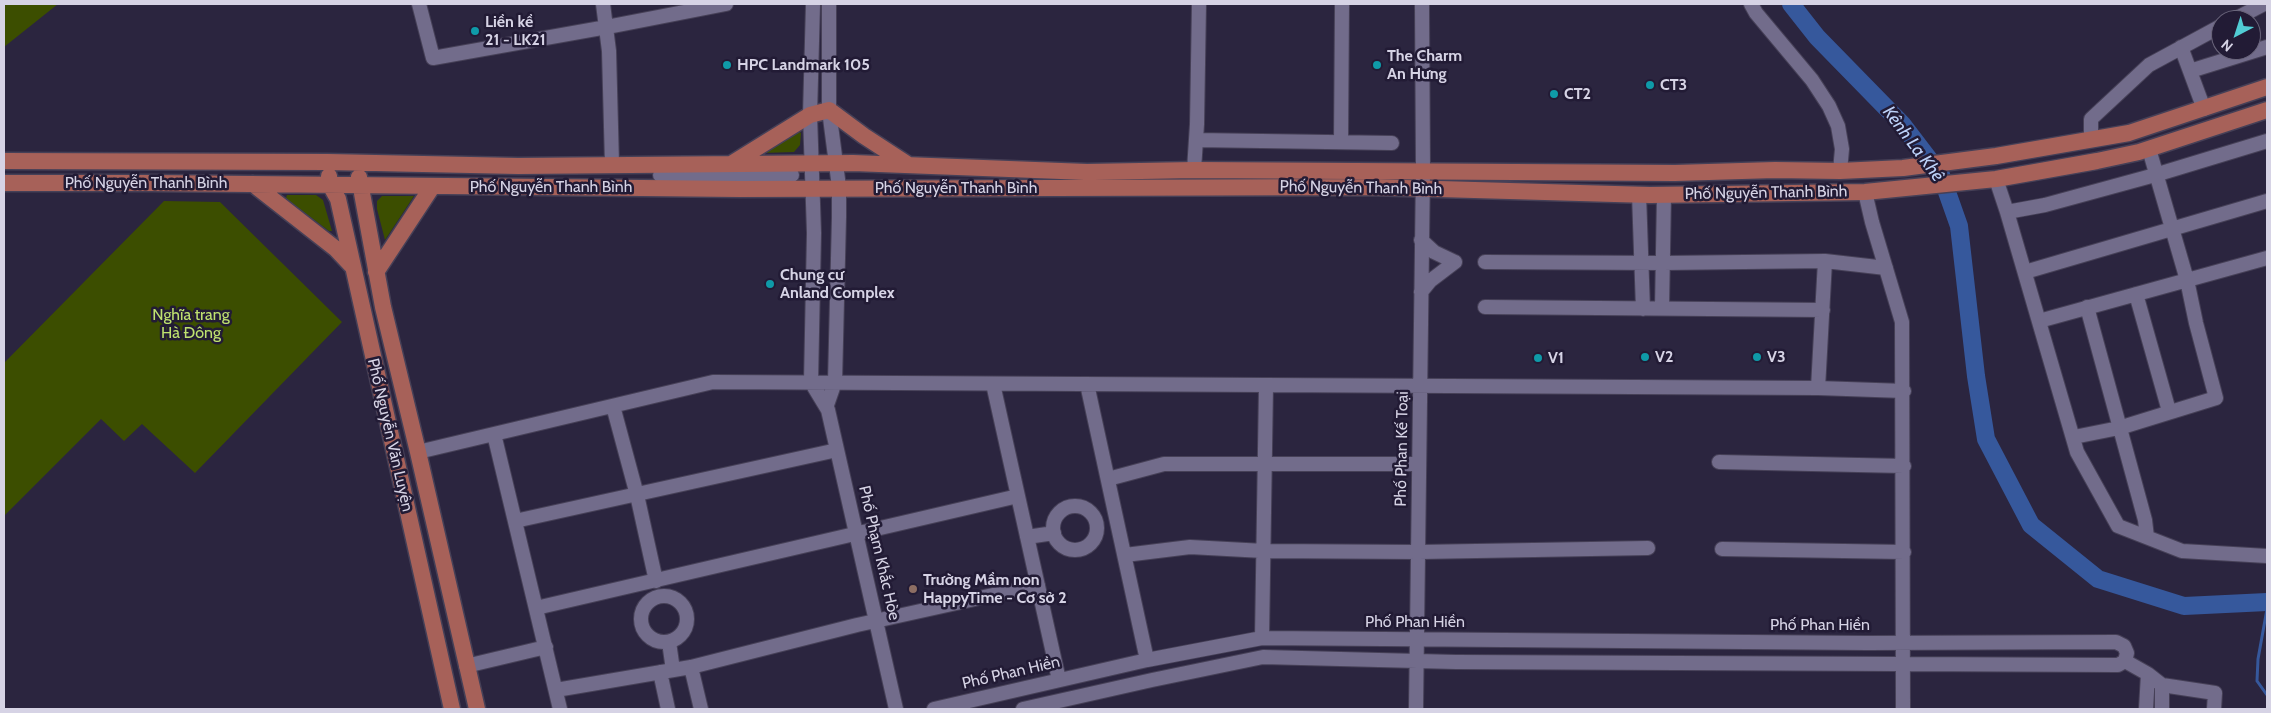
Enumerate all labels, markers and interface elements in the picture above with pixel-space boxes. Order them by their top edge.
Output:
north arrow [2211,10,2261,60]
place label: Liền kề 21 - LK21 [485,12,546,50]
marker: Liền kề 21 - LK21 [469,25,481,37]
text: N [2217,36,2237,56]
place label: The Charm An Hưng [1387,46,1462,84]
place label: HPC Landmark 105 [737,55,870,75]
marker: HPC Landmark 105 [721,59,733,71]
marker: The Charm An Hưng [1371,59,1383,71]
place label: CT3 [1660,75,1687,95]
marker: CT3 [1644,79,1656,91]
place label: CT2 [1564,84,1591,104]
marker: CT2 [1548,88,1560,100]
water label: Kênh La Khê [1878,102,1948,186]
street label: Phố Nguyễn Thanh Bình [65,173,227,193]
street label: Phố Nguyễn Thanh Bình [470,177,632,197]
street label: Phố Nguyễn Thanh Bình [1280,177,1442,199]
street label: Phố Nguyễn Thanh Bình [875,178,1037,198]
street label: Phố Nguyễn Thanh Bình [1685,182,1847,204]
place label: Chung cư Anland Complex [780,265,894,303]
marker: Chung cư Anland Complex [764,278,776,290]
park label: Nghĩa trang Hà Đông [152,305,230,343]
place label: V2 [1655,347,1673,367]
place label: V3 [1767,347,1786,367]
place label: V1 [1548,348,1564,368]
marker: V2 [1639,351,1651,363]
marker: V3 [1751,351,1763,363]
marker: V1 [1532,352,1544,364]
street label: Phố Nguyễn Văn Luyện [363,356,417,514]
street label: Phố Phan Kế Toại [1391,391,1413,507]
street label: Phố Phạm Khắc Hòe [854,484,904,622]
place label: Trường Mầm non HappyTime - Cơ sở 2 [923,570,1067,608]
marker: Trường Mầm non HappyTime - Cơ sở 2 [907,583,919,595]
street label: Phố Phan Hiền [1365,612,1465,632]
street label: Phố Phan Hiền [1770,615,1870,635]
street label: Phố Phan Hiền [960,652,1062,694]

